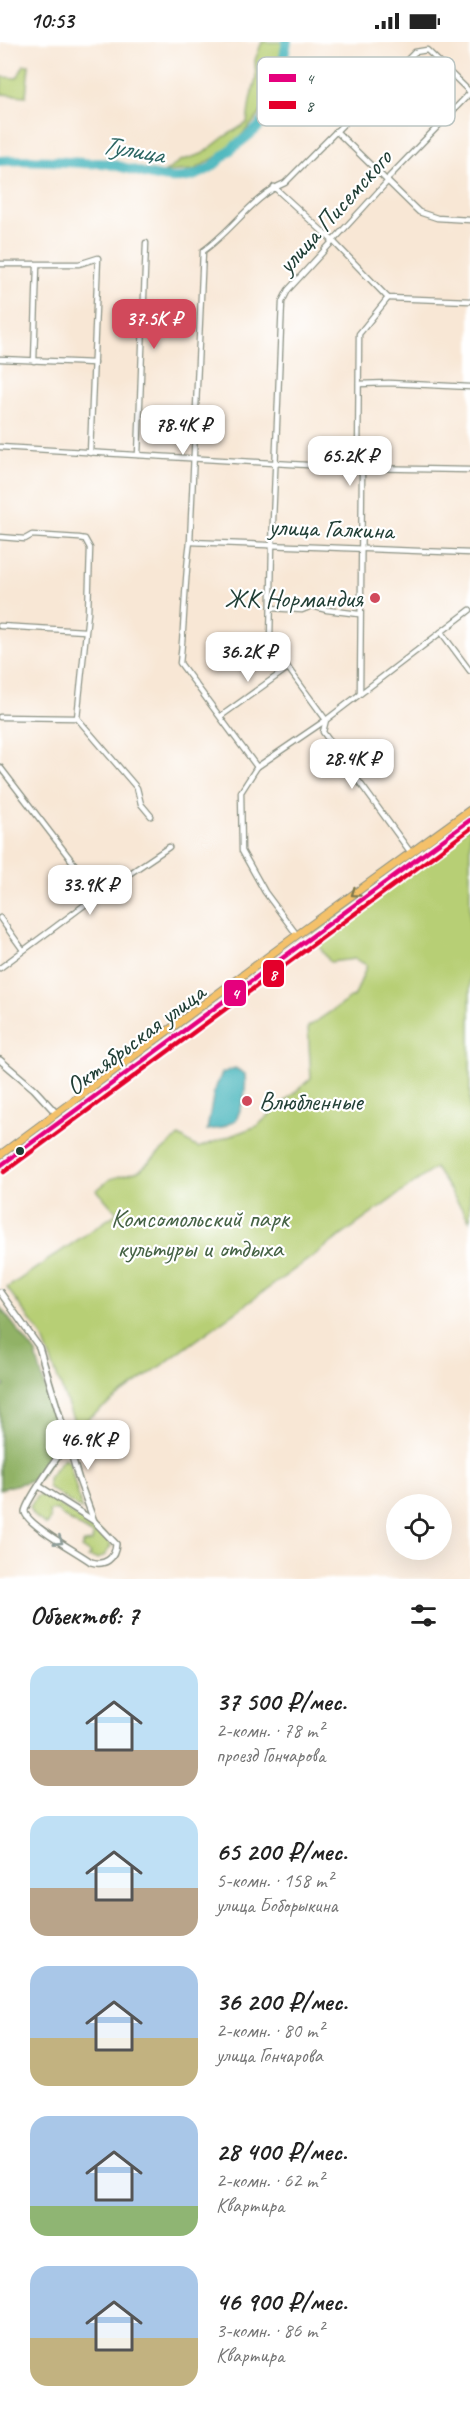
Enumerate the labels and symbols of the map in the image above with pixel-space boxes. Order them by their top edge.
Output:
legend [257,57,455,126]
text: 4 [306,69,315,89]
text: 8 [306,96,315,116]
water label: Тулица [99,127,170,172]
street label: улица Писемского [268,141,400,282]
pin: 37.5K ₽ [99,299,209,350]
pin: 78.4K ₽ [128,405,238,456]
pin: 65.2K ₽ [295,436,405,487]
street label: улица Галкина [266,510,396,547]
place label: ЖК Нормандия [225,582,365,615]
marker: ЖК Нормандия [368,591,382,605]
pin: 36.2K ₽ [193,632,303,683]
pin: 28.4K ₽ [297,739,407,790]
pin: 33.9K ₽ [35,865,145,916]
one-way arrow [350,886,361,897]
line badge: 8 [262,959,285,988]
text: 8 [269,965,278,985]
street label: Октябрьская улица [59,975,213,1103]
line badge: 4 [223,979,247,1007]
text: 4 [231,984,240,1004]
place label: Влюбленные [259,1085,365,1118]
marker: Влюбленные [240,1094,254,1108]
unlabelled marker [14,1145,26,1157]
park label: Комсомольский парк культуры и отдыха [111,1202,290,1265]
pin: 46.9K ₽ [33,1420,143,1471]
one-way arrow [52,1534,63,1545]

